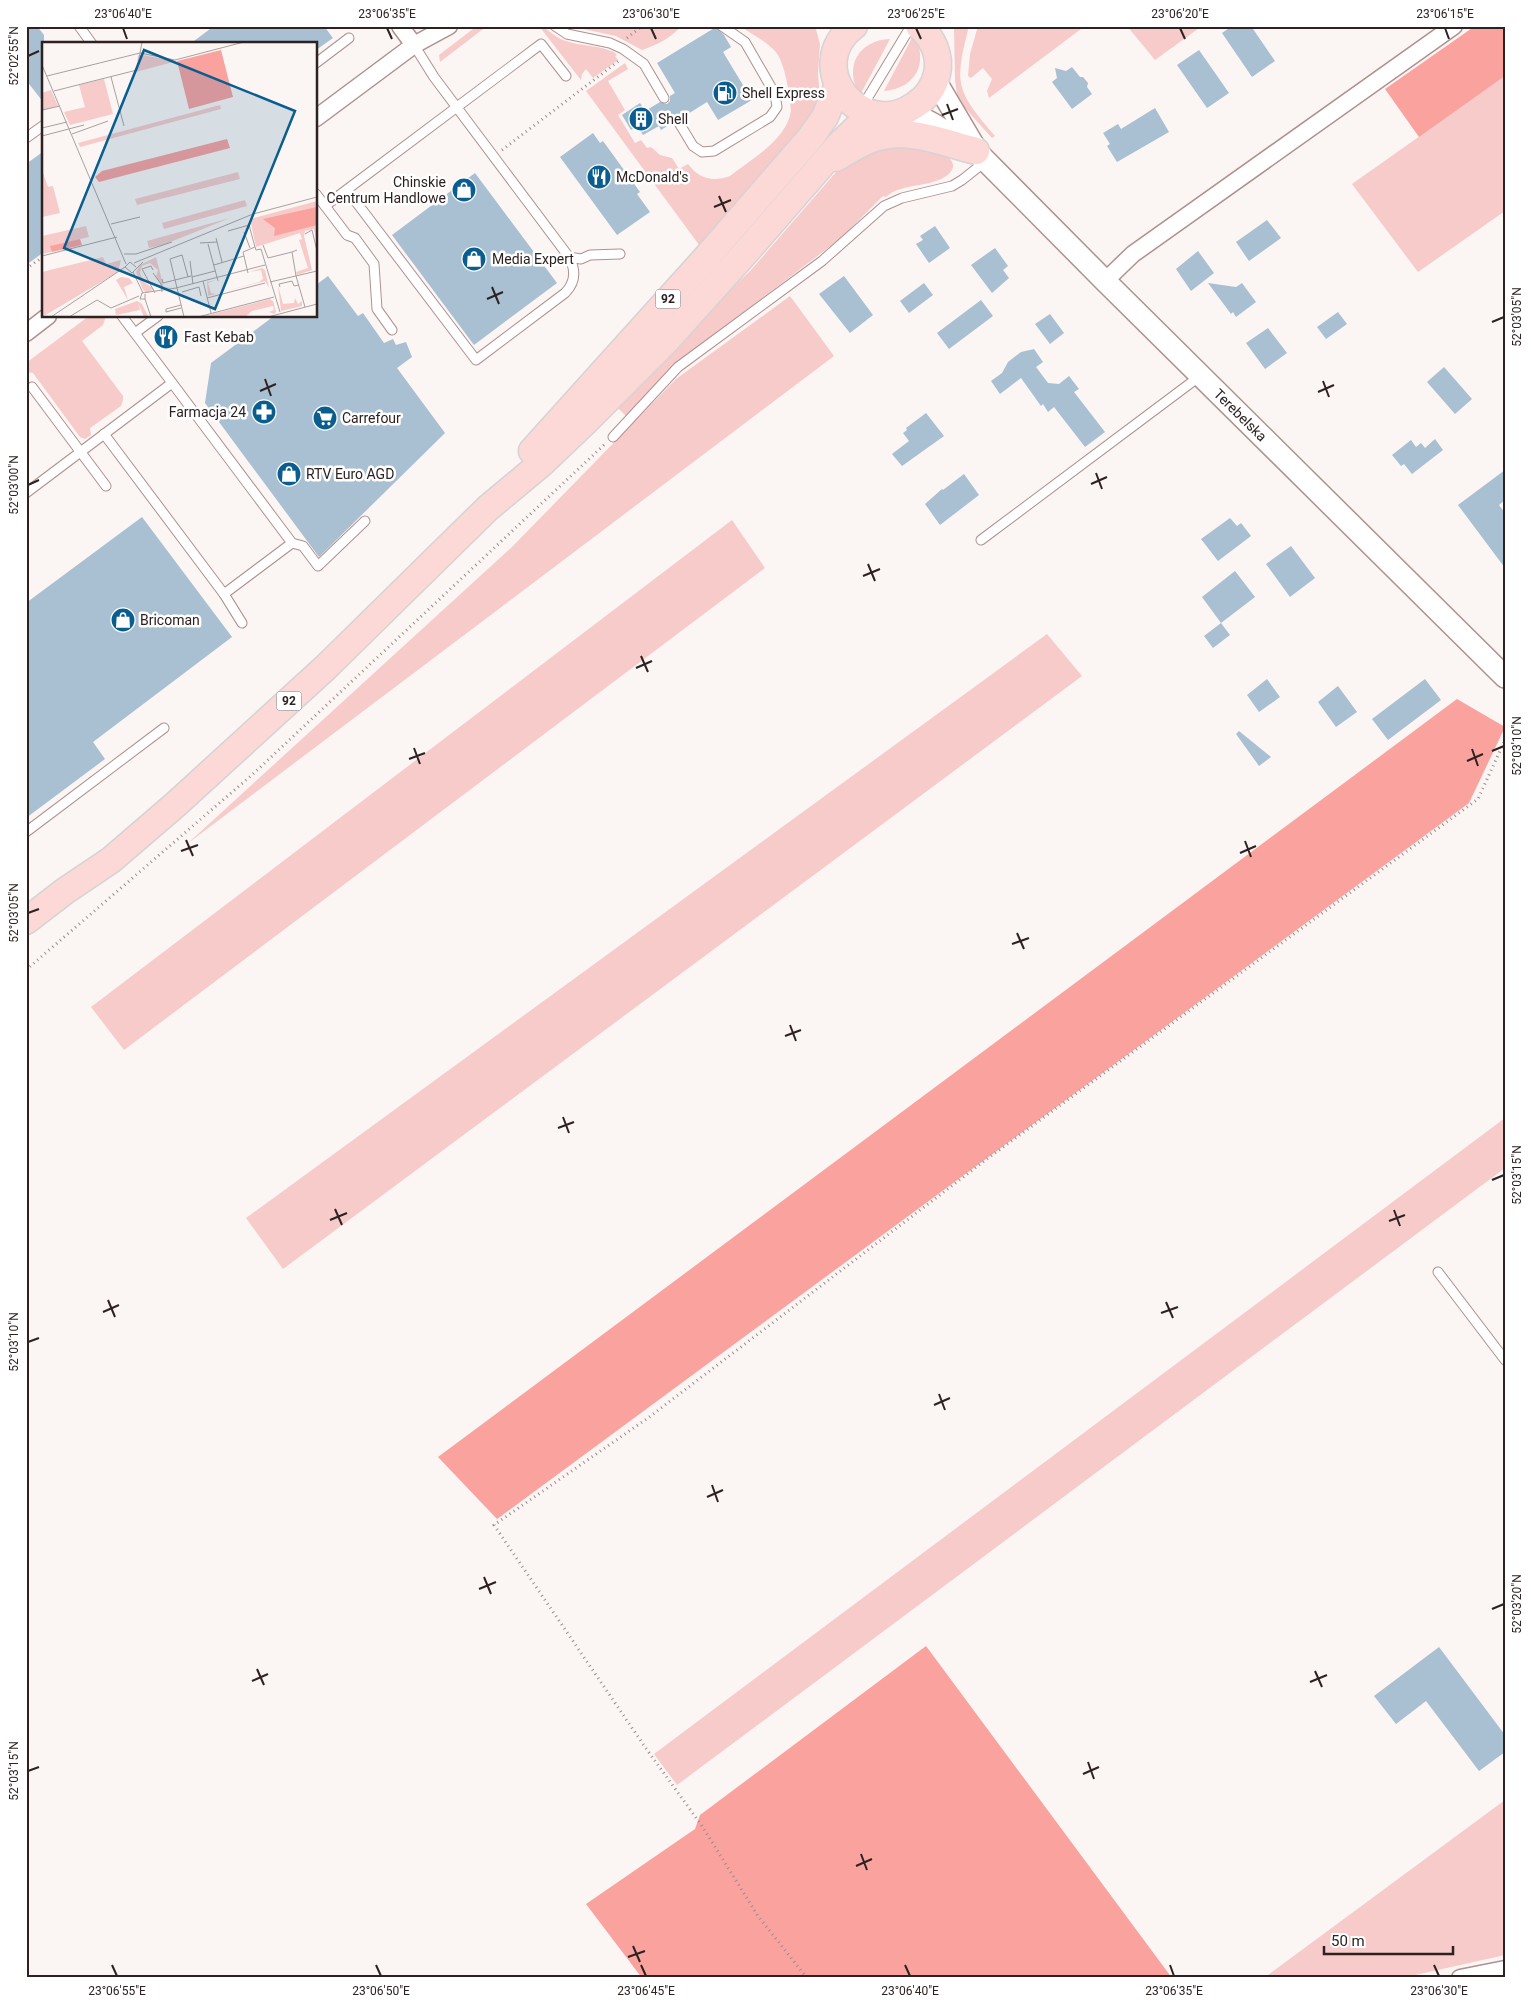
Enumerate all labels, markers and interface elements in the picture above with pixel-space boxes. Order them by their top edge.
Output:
text: 23°06'40"E [94,7,152,21]
text: 23°06'35"E [358,7,416,21]
text: 23°06'30"E [622,7,680,21]
text: 23°06'25"E [887,7,945,21]
text: 23°06'20"E [1151,7,1209,21]
text: 23°06'15"E [1416,7,1474,21]
text: 52°02'55"N [7,26,21,86]
inset map [42,42,318,318]
fuel station icon: Shell Express [712,80,738,106]
place label: Shell Express [742,85,825,101]
building icon: Shell [628,106,654,132]
place label: Shell [658,111,688,127]
restaurant icon: McDonald's [586,164,612,190]
place label: McDonald's [616,169,689,185]
place label: Chinskie Centrum Handlowe [326,174,446,206]
shop icon: Chinskie Centrum Handlowe [451,177,477,203]
shop icon: Media Expert [461,246,487,272]
place label: Media Expert [492,251,574,267]
text: 52°03'05"N [1510,287,1524,347]
road number: 92 [656,290,680,308]
restaurant icon: Fast Kebab [153,324,179,350]
place label: Fast Kebab [184,329,254,345]
street label: Terebelska [1211,385,1270,445]
pharmacy icon: Farmacja 24 [251,399,277,425]
place label: Farmacja 24 [169,404,246,420]
supermarket icon: Carrefour [312,405,338,431]
place label: Carrefour [342,410,401,426]
text: 52°03'00"N [7,455,21,515]
shop icon: RTV Euro AGD [276,461,302,487]
place label: RTV Euro AGD [306,466,394,482]
shop icon: Bricoman [110,607,136,633]
place label: Bricoman [140,612,200,628]
road number: 92 [276,691,302,710]
text: 52°03'10"N [1510,716,1524,776]
text: 52°03'05"N [7,883,21,943]
text: 52°03'15"N [1510,1145,1524,1205]
text: 52°03'10"N [7,1312,21,1372]
text: 52°03'20"N [1510,1574,1524,1634]
text: 52°03'15"N [7,1741,21,1801]
scale bar [1324,1924,1452,1956]
text: 50 m [1331,1932,1365,1950]
text: 23°06'55"E [88,1984,146,1998]
text: 23°06'50"E [352,1984,410,1998]
text: 23°06'45"E [617,1984,675,1998]
text: 23°06'40"E [881,1984,939,1998]
text: 23°06'35"E [1145,1984,1203,1998]
text: 23°06'30"E [1410,1984,1468,1998]

